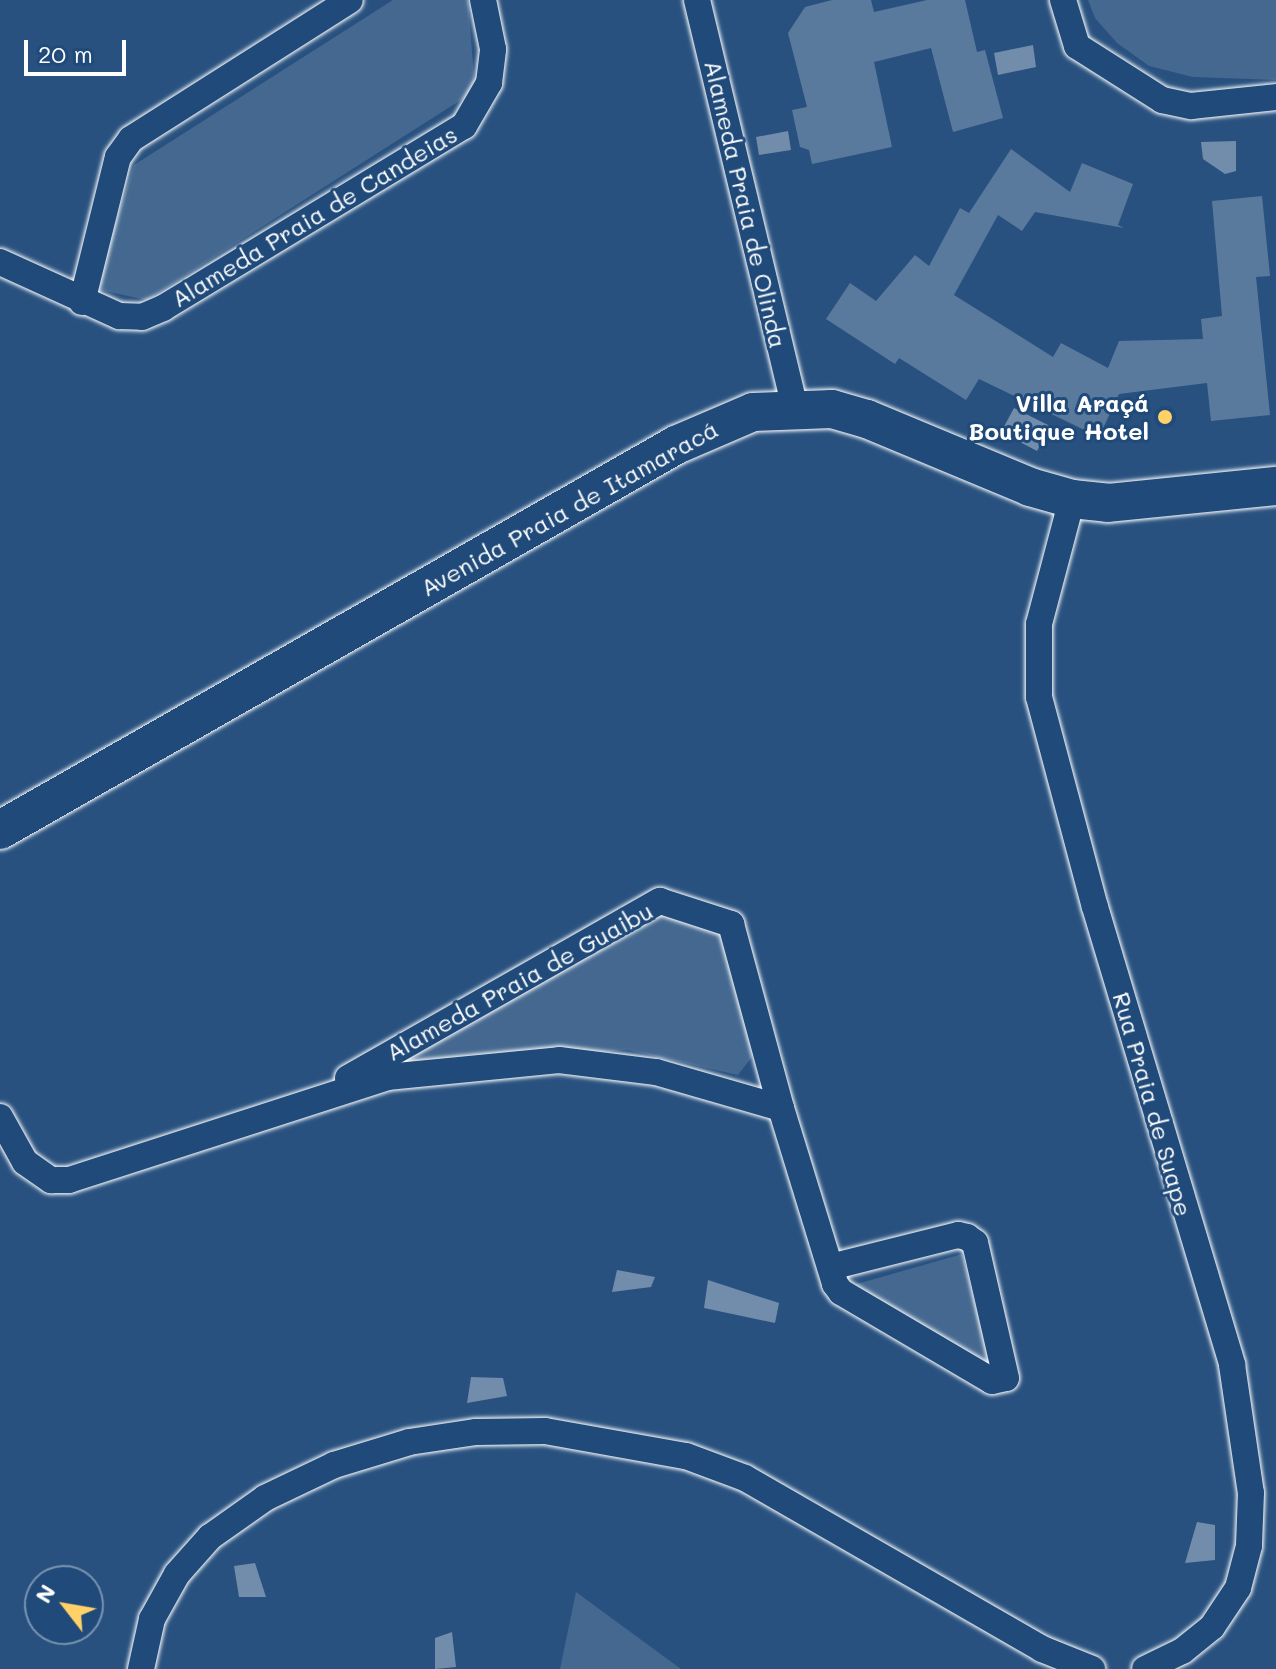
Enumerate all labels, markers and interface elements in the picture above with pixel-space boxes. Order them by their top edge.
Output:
scale bar [28,24,130,74]
text: 20 m [38,38,93,69]
street label: Alameda Praia de Olinda [699,57,793,351]
street label: Alameda Praia de Candeias [166,119,462,313]
place label: Villa Araçá Boutique Hotel [968,389,1149,445]
marker: Villa Araçá Boutique Hotel [1156,408,1174,426]
street label: Avenida Praia de Itamaracá [415,414,723,602]
street label: Alameda Praia de Guaibu [381,896,657,1066]
street label: Rua Praia de Suape [1107,989,1199,1219]
north arrow [24,1565,104,1645]
text: N [28,1579,61,1608]

